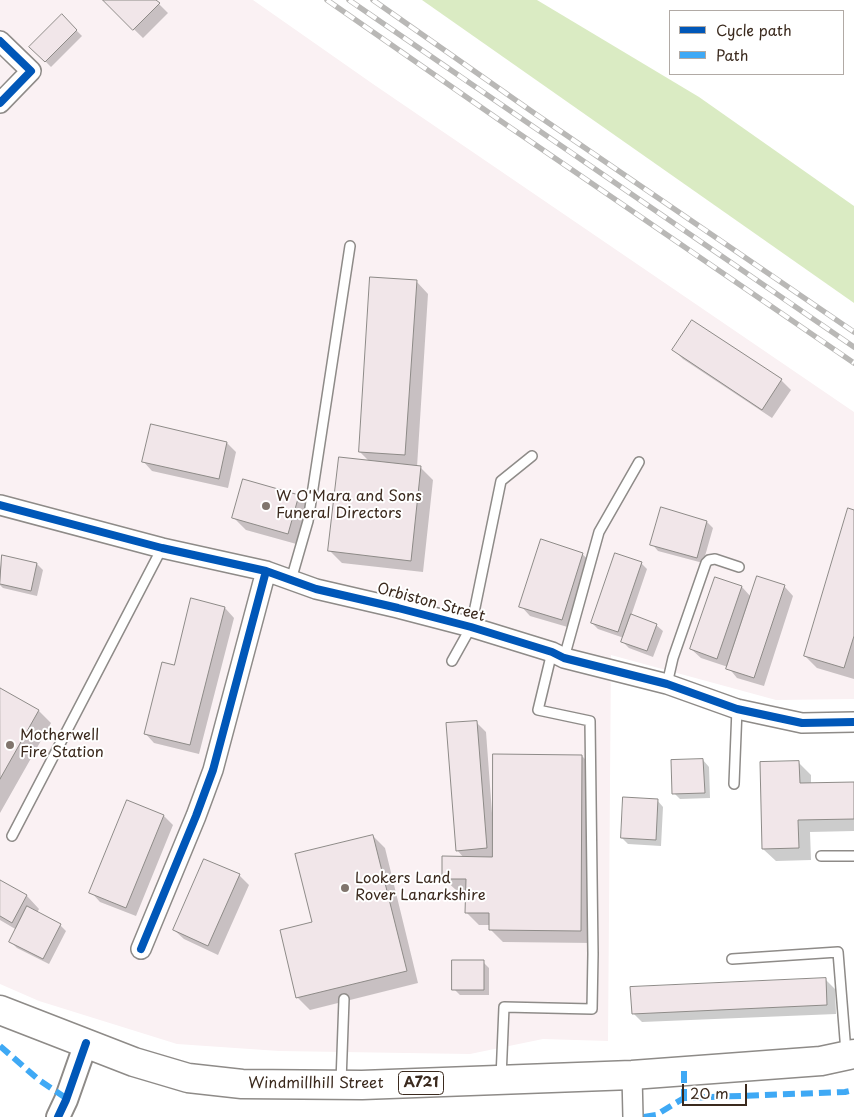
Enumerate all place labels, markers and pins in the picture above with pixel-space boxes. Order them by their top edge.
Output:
place label: W O'Mara and Sons Funeral Directors [276,488,422,523]
marker: W O'Mara and Sons Funeral Directors [260,500,272,512]
place label: Motherwell Fire Station [20,727,104,762]
marker: Motherwell Fire Station [4,739,16,751]
place label: Lookers Land Rover Lanarkshire [355,870,486,905]
marker: Lookers Land Rover Lanarkshire [339,882,351,894]

